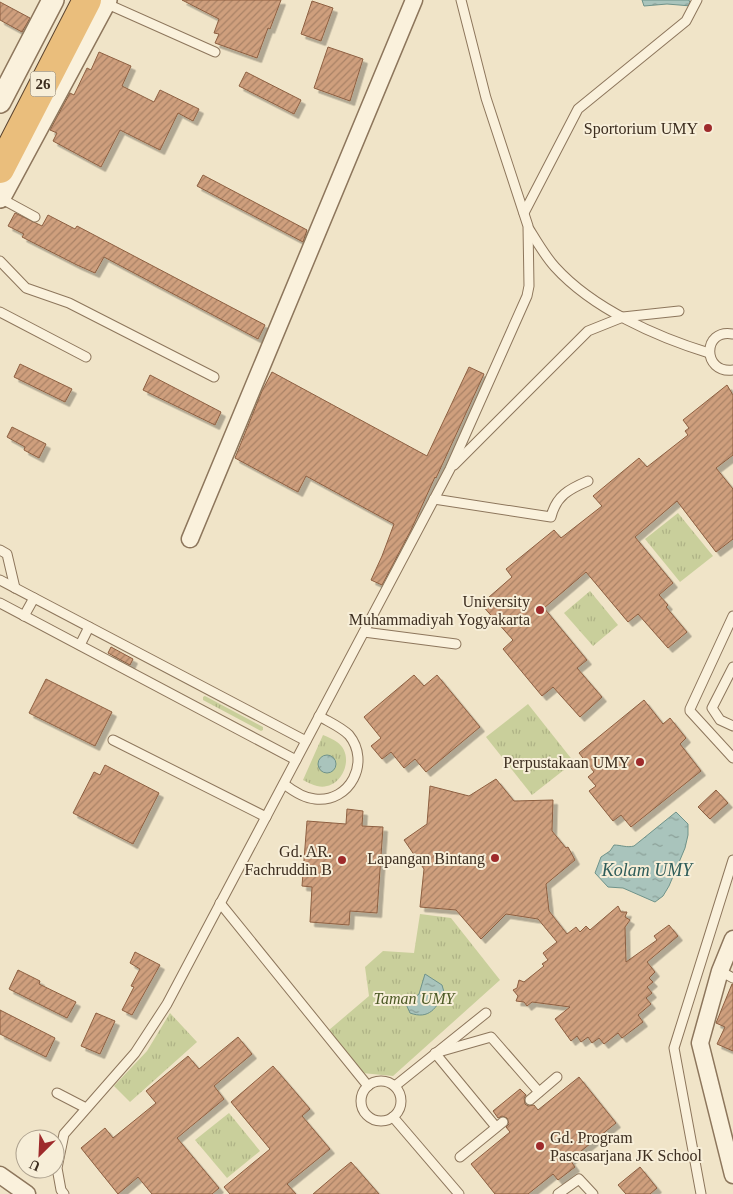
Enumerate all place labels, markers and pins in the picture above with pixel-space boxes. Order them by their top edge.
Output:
place label: Sportorium UMY [584,120,698,138]
marker: Sportorium UMY [702,122,714,134]
place label: University Muhammadiyah Yogyakarta [349,593,530,629]
marker: University Muhammadiyah Yogyakarta [534,604,546,616]
place label: Perpustakaan UMY [503,754,630,772]
marker: Perpustakaan UMY [634,756,646,768]
place label: Gd. AR. Fachruddin B [244,843,332,878]
place label: Lapangan Bintang [367,850,485,868]
marker: Lapangan Bintang [489,852,501,864]
marker: Gd. AR. Fachruddin B [336,854,348,866]
place label: Gd. Program Pascasarjana JK School [550,1129,703,1165]
marker: Gd. Program Pascasarjana JK School [534,1140,546,1152]

